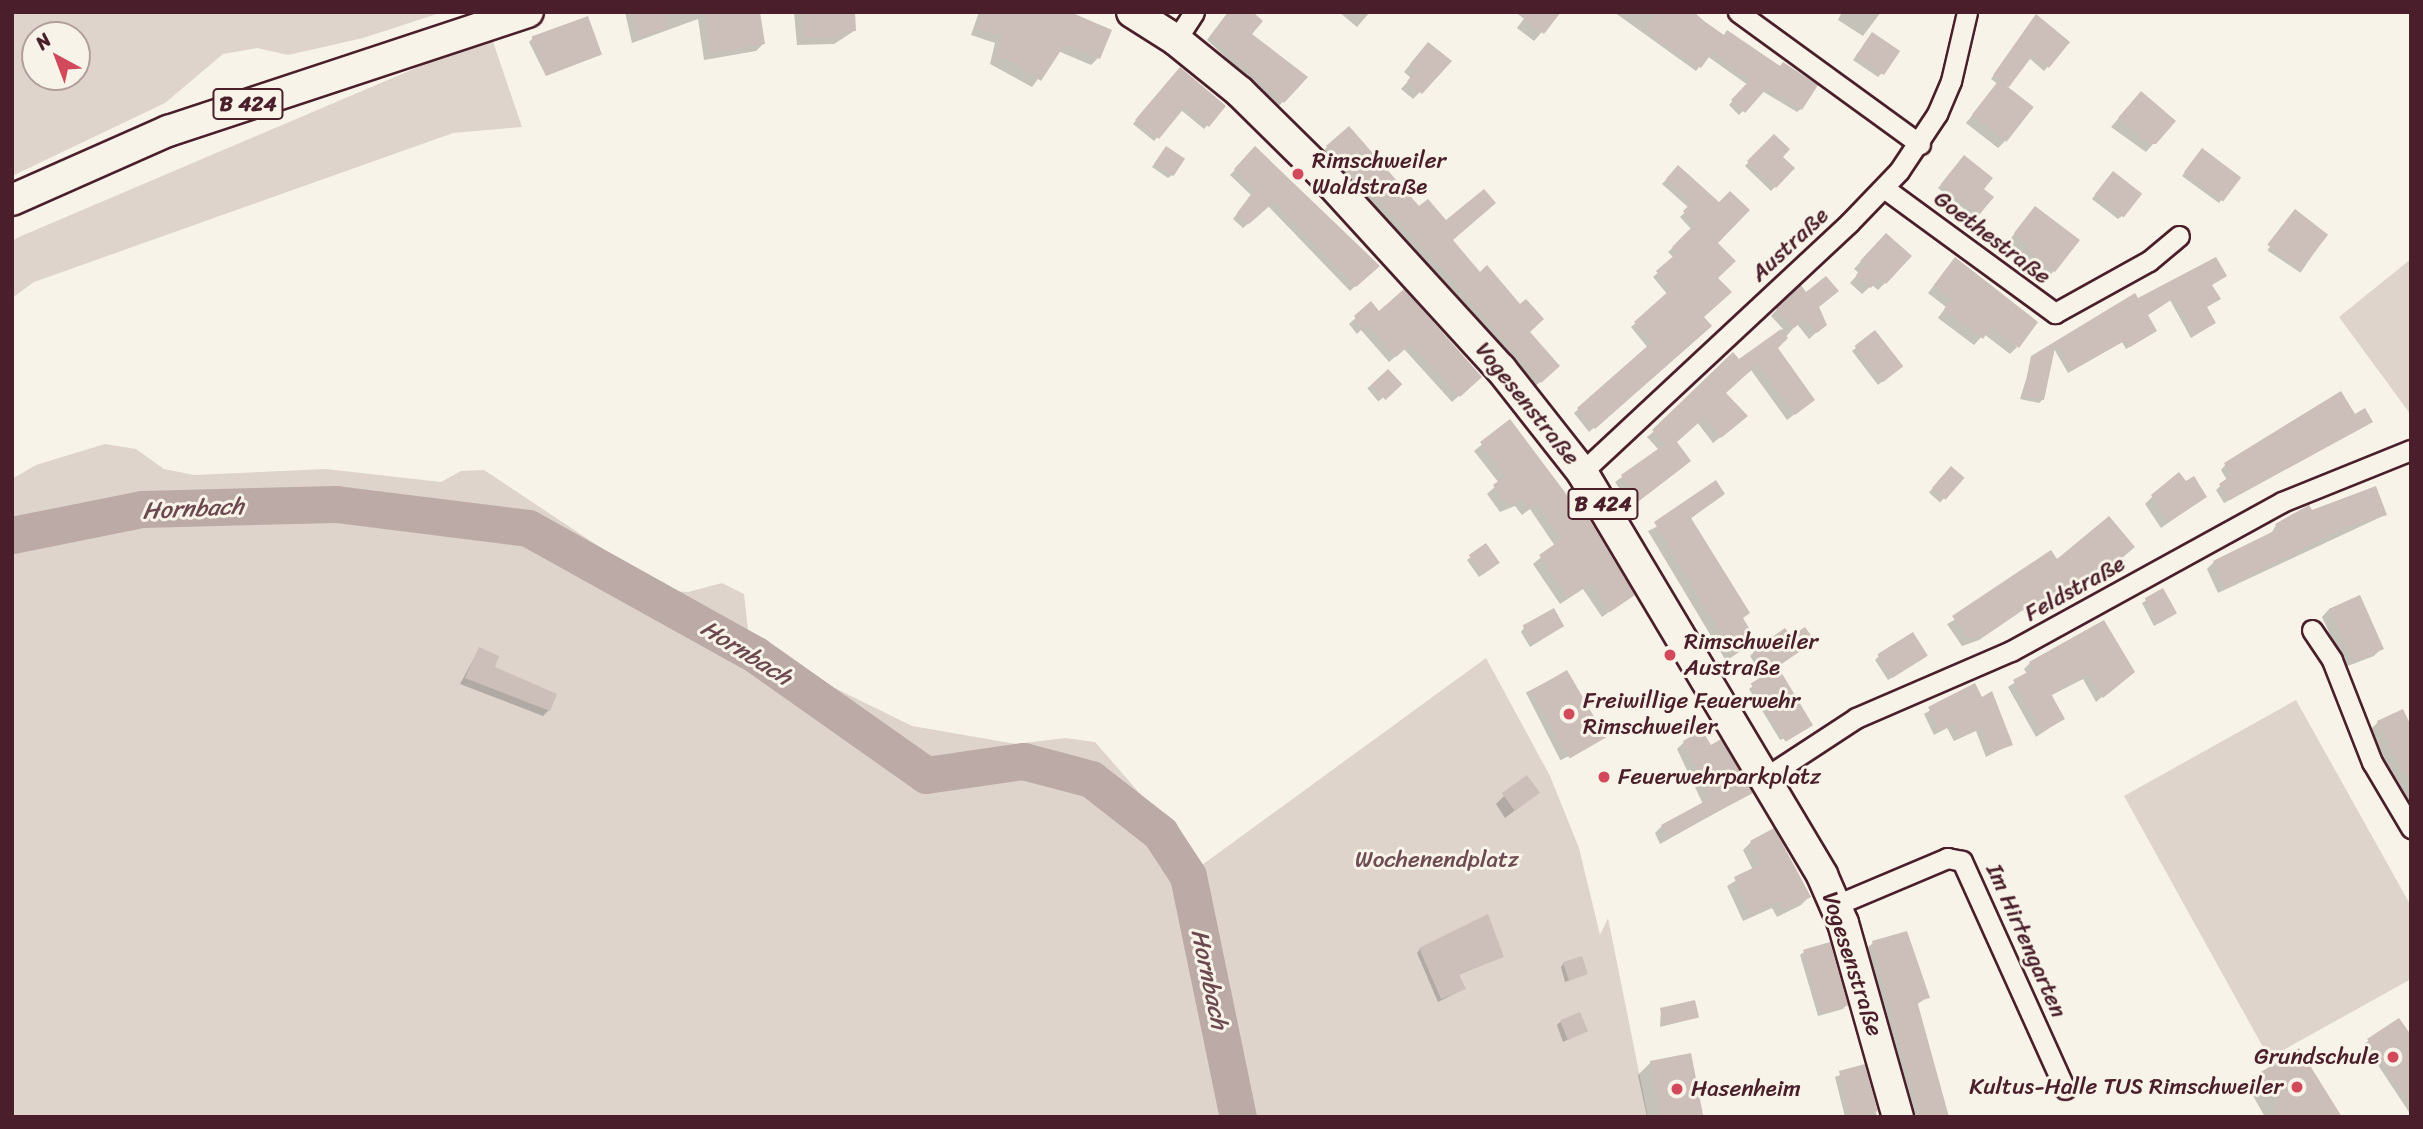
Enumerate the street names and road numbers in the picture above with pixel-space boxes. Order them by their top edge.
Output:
road number: B 424 [211,86,285,122]
street label: Goethestraße [1928,185,2056,291]
street label: Austraße [1745,202,1835,288]
street label: Vogesenstraße [1469,337,1585,471]
road number: B 424 [1566,486,1640,522]
street label: Feldstraße [2020,550,2130,628]
street label: Im Hirtengarten [1980,860,2072,1022]
street label: Vogesenstraße [1816,888,1888,1040]

